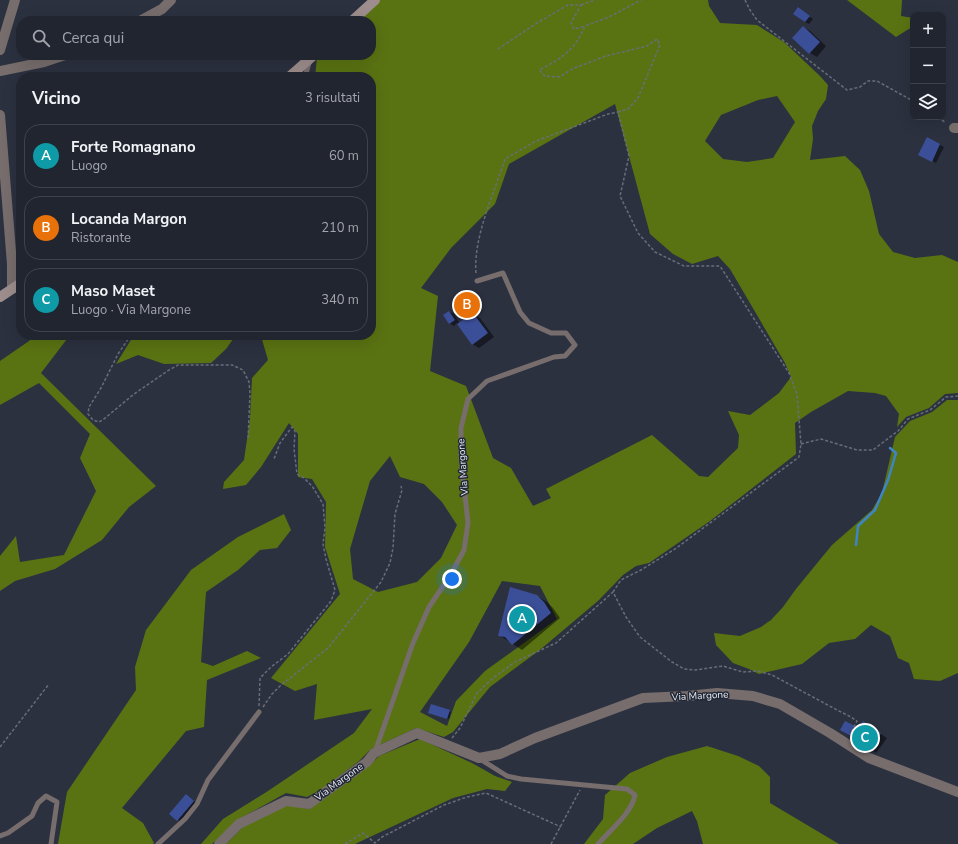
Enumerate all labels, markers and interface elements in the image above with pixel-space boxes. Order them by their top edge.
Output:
map controls [910,12,946,120]
button: + [910,12,946,48]
search box [16,16,376,60]
icon: search [30,27,52,49]
text: Cerca qui [62,28,124,48]
button: − [910,48,946,84]
button: layers [910,84,946,120]
text: Vicino [32,87,81,110]
text: 3 risultati [305,89,360,107]
text: Forte Romagnano [71,137,196,157]
text: A [41,147,51,165]
text: 60 m [329,147,359,165]
text: Luogo [71,157,107,175]
text: Locanda Margon [71,209,187,229]
text: B [42,219,50,237]
text: 210 m [321,219,359,237]
text: Ristorante [71,229,131,247]
text: Maso Maset [71,281,155,301]
pin: B [454,290,480,320]
text: C [42,291,50,309]
text: 340 m [321,291,359,309]
text: Luogo · Via Margone [71,301,191,319]
street label: Via Margone [454,438,472,497]
your location [442,569,462,589]
pin: A [509,604,535,634]
street label: Via Margone [670,688,729,705]
pin: C [852,723,878,753]
street label: Via Margone [311,760,366,805]

